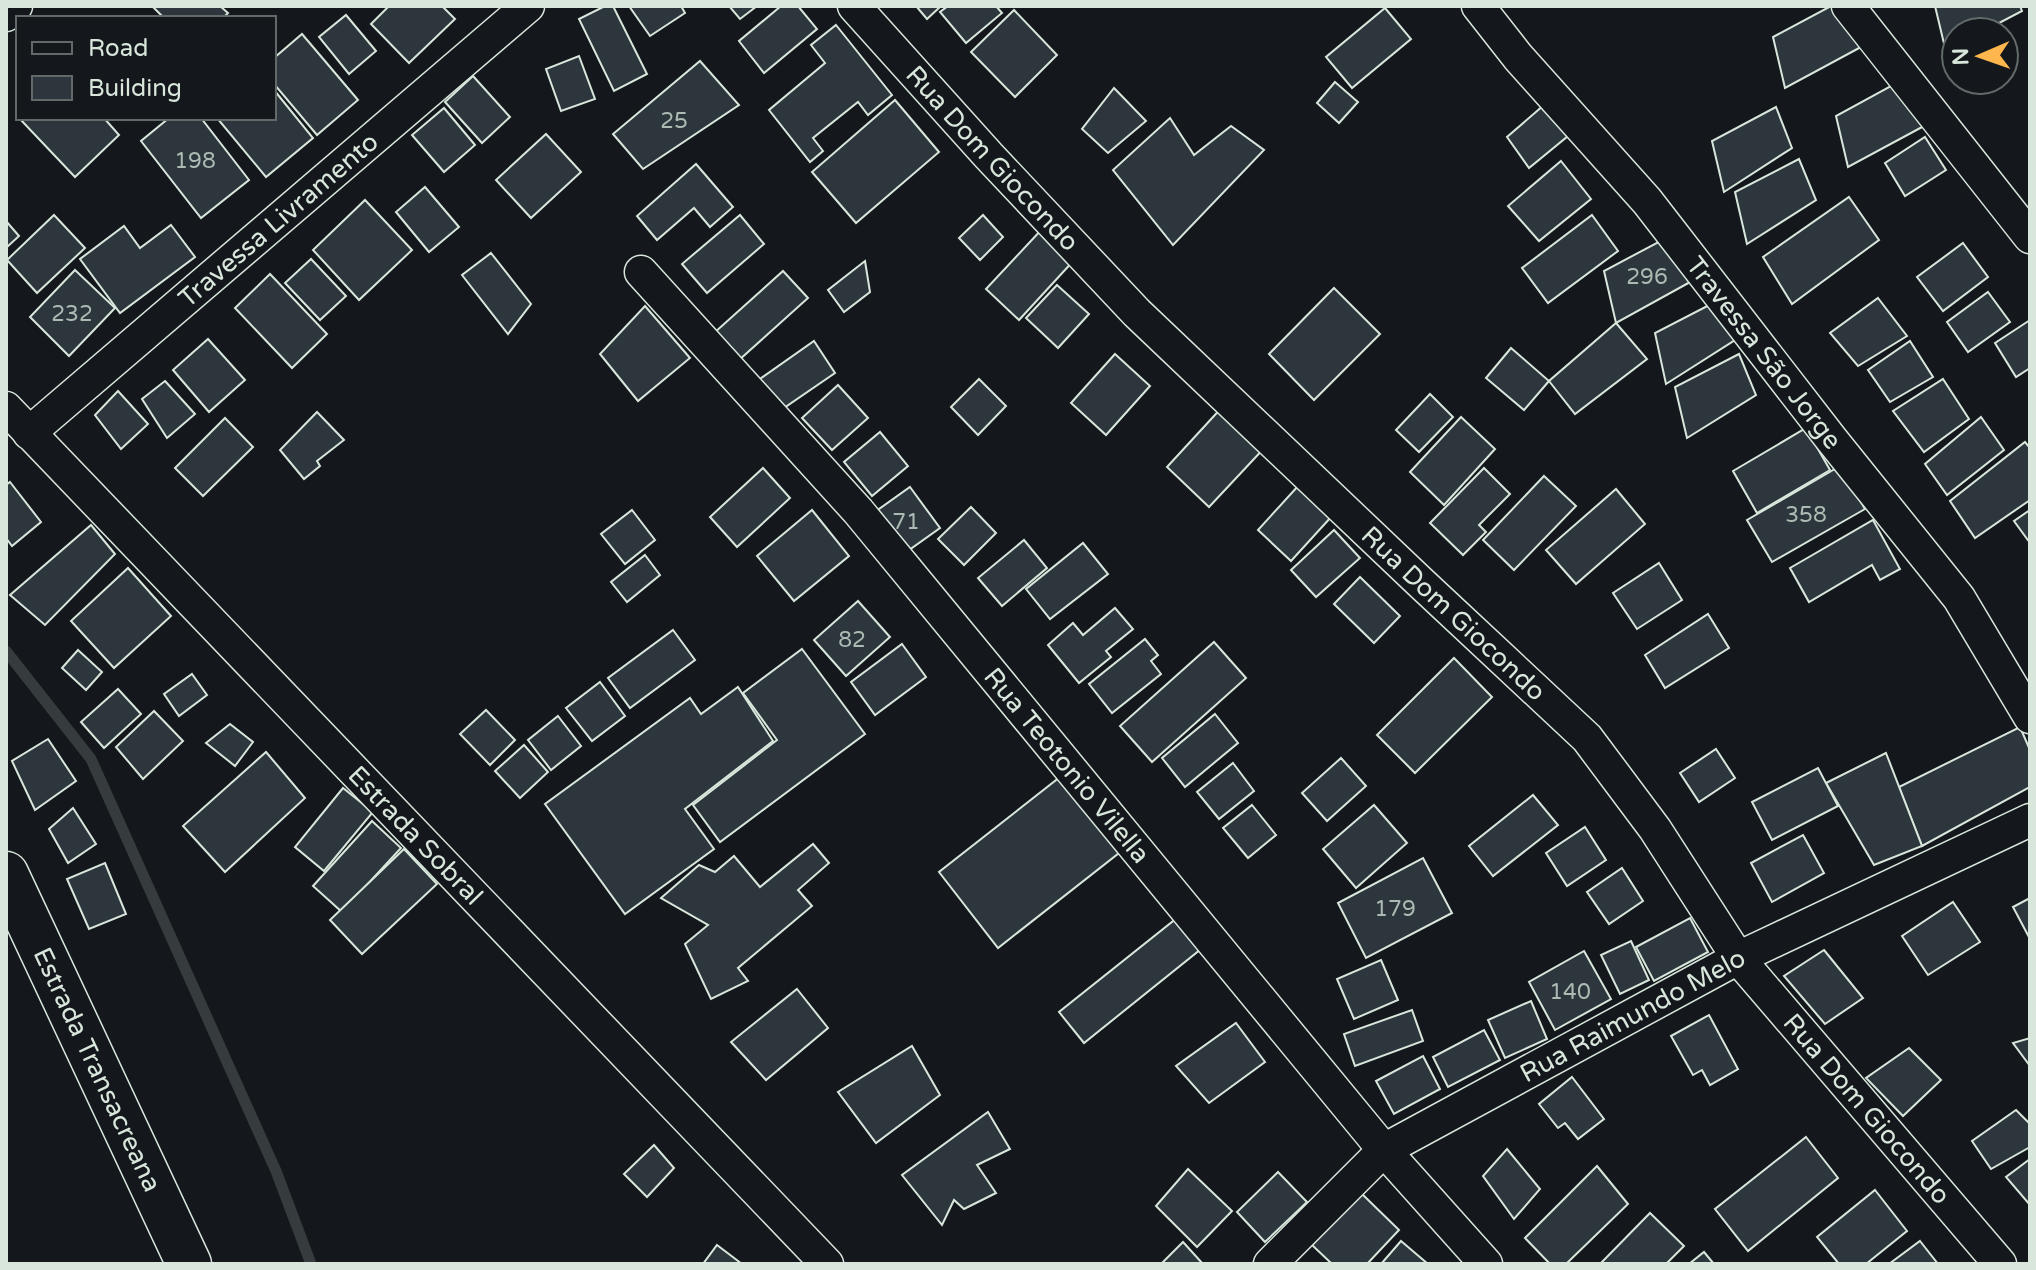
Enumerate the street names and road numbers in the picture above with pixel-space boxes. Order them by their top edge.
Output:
street label: Rua Dom Giocondo [899,60,1085,258]
street label: Travessa Livramento [172,126,385,314]
street label: Travessa São Jorge [1680,251,1848,456]
street label: Rua Dom Giocondo [1355,520,1552,707]
street label: Rua Teotonio Vilella [977,661,1156,869]
street label: Estrada Sobral [342,760,489,911]
street label: Rua Raimundo Melo [1515,942,1751,1089]
street label: Estrada Transacreana [27,943,168,1197]
street label: Rua Dom Giocondo [1777,1008,1957,1211]

